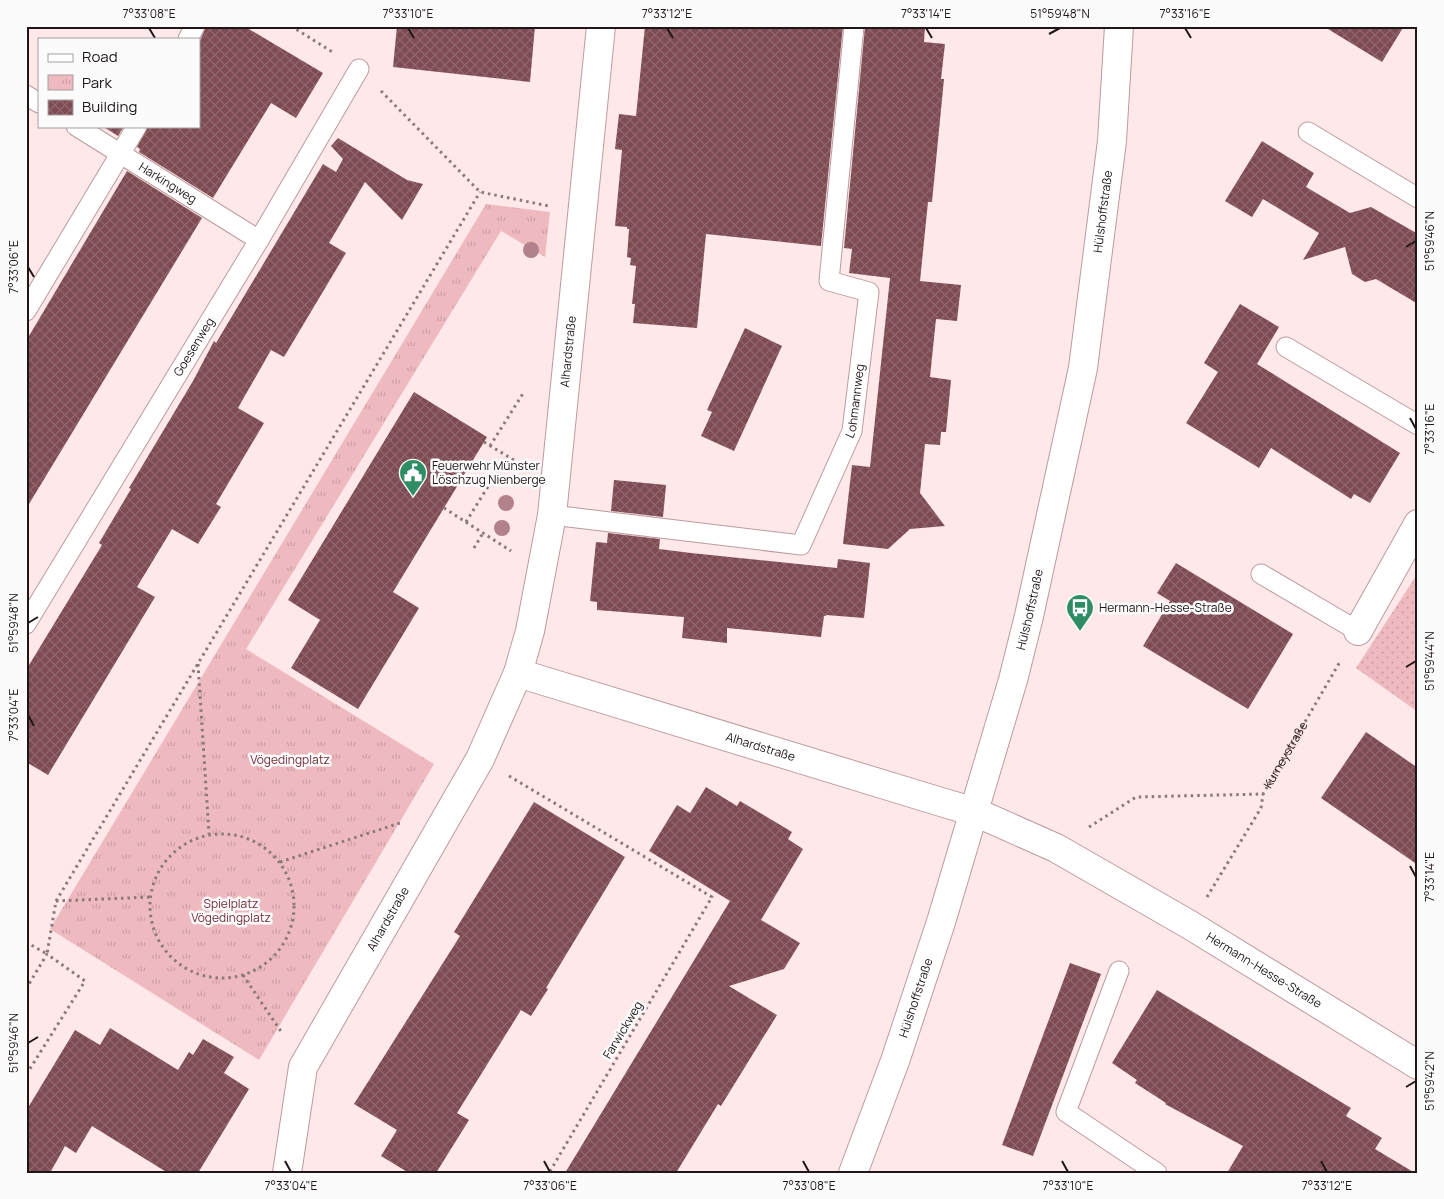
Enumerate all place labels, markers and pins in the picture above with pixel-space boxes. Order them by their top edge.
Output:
place label: Feuerwehr Münster Löschzug Nienberge [432,457,546,488]
public building icon: Feuerwehr Münster Löschzug Nienberge [398,458,428,497]
bus stop icon: Hermann-Hesse-Straße [1065,593,1095,632]
place label: Hermann-Hesse-Straße [1099,599,1232,616]

